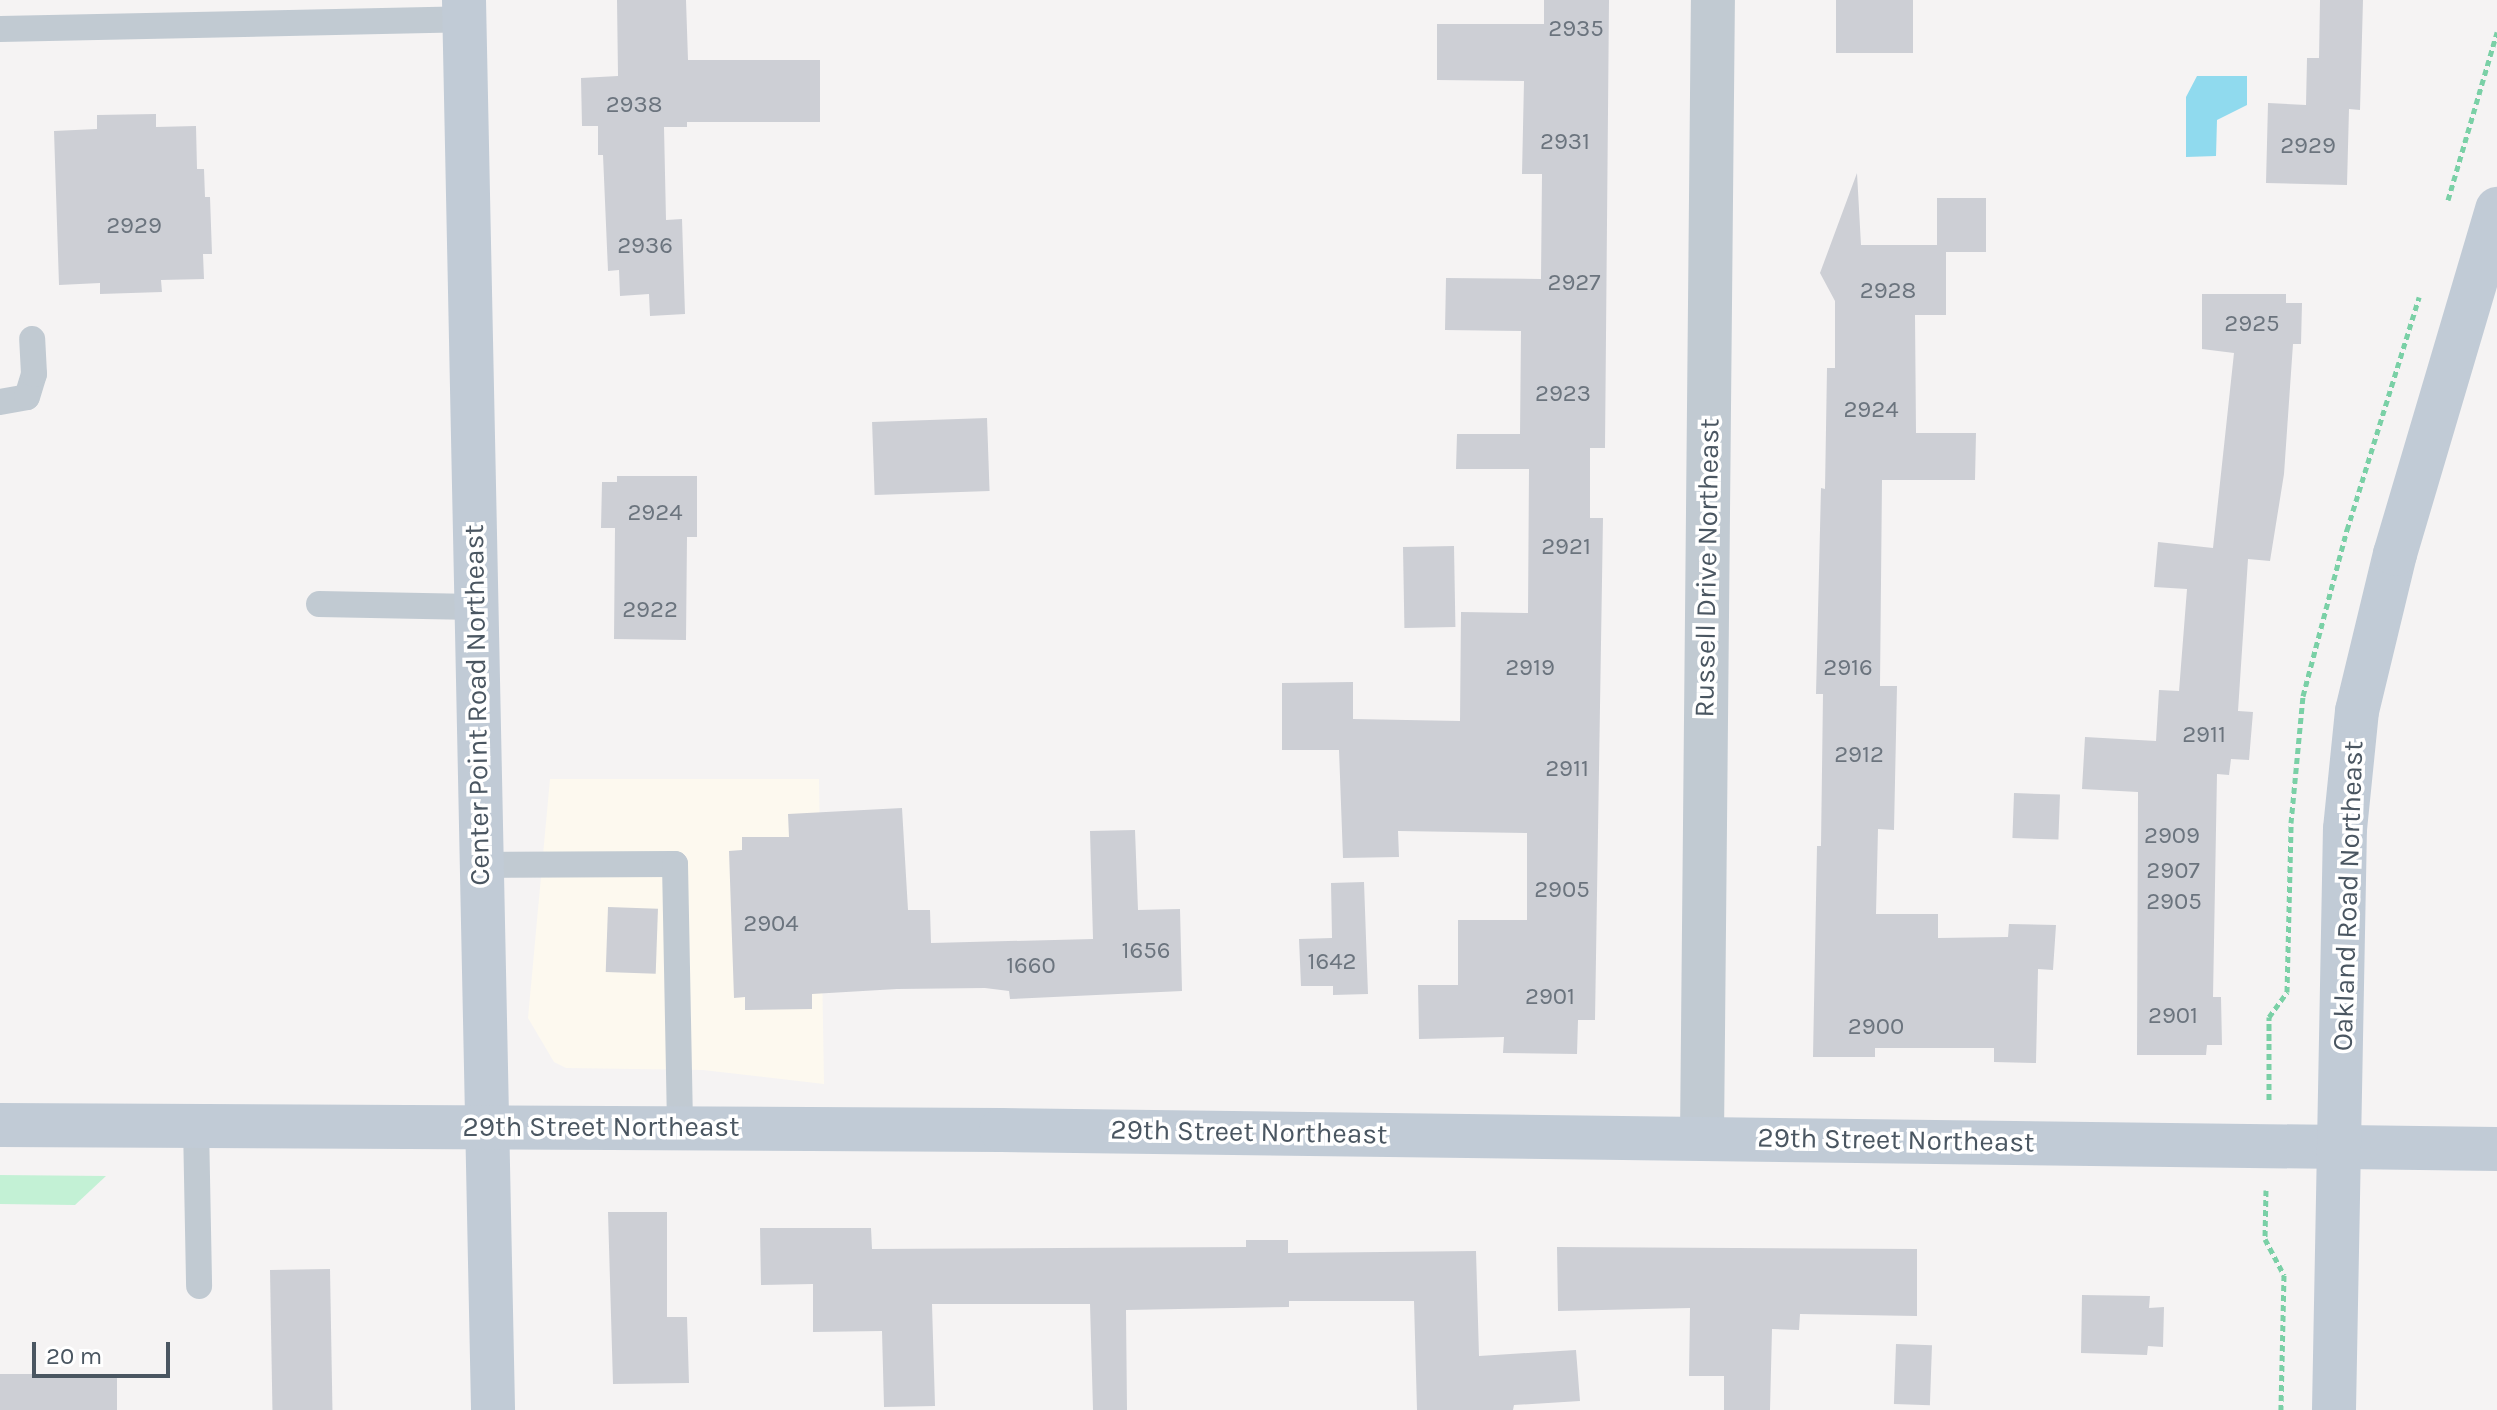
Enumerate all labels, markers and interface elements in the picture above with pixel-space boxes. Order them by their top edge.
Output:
house number: 2935 [1548,15,1604,43]
house number: 2938 [606,91,662,119]
house number: 2931 [1540,128,1590,156]
house number: 2929 [2280,132,2336,160]
house number: 2929 [106,212,162,240]
house number: 2936 [617,232,673,260]
house number: 2927 [1547,269,1601,297]
house number: 2928 [1860,277,1916,305]
house number: 2925 [2224,310,2280,338]
house number: 2923 [1535,380,1591,408]
house number: 2924 [1843,396,1899,424]
street label: Russell Drive Northeast [1688,418,1726,718]
house number: 2924 [627,499,683,527]
street label: Center Point Road Northeast [457,524,497,886]
house number: 2921 [1541,533,1591,561]
house number: 2922 [622,596,678,624]
house number: 2919 [1505,654,1555,682]
house number: 2916 [1823,654,1873,682]
house number: 2911 [2182,721,2226,749]
street label: Oakland Road Northeast [2326,740,2370,1052]
house number: 2912 [1834,741,1884,769]
house number: 2911 [1545,755,1589,783]
house number: 2909 [2144,822,2200,850]
house number: 2907 [2146,857,2200,885]
house number: 2905 [1534,876,1590,904]
house number: 2905 [2146,888,2202,916]
house number: 2904 [743,910,799,938]
house number: 1656 [1122,937,1170,965]
house number: 1642 [1308,948,1356,976]
house number: 1660 [1006,952,1056,980]
house number: 2901 [1525,983,1575,1011]
house number: 2901 [2148,1002,2198,1030]
house number: 2900 [1848,1013,1904,1041]
street label: 29th Street Northeast [462,1110,740,1144]
street label: 29th Street Northeast [1110,1113,1388,1151]
street label: 29th Street Northeast [1757,1121,2035,1159]
scale bar [36,1326,174,1376]
text: 20 m [46,1342,102,1370]

